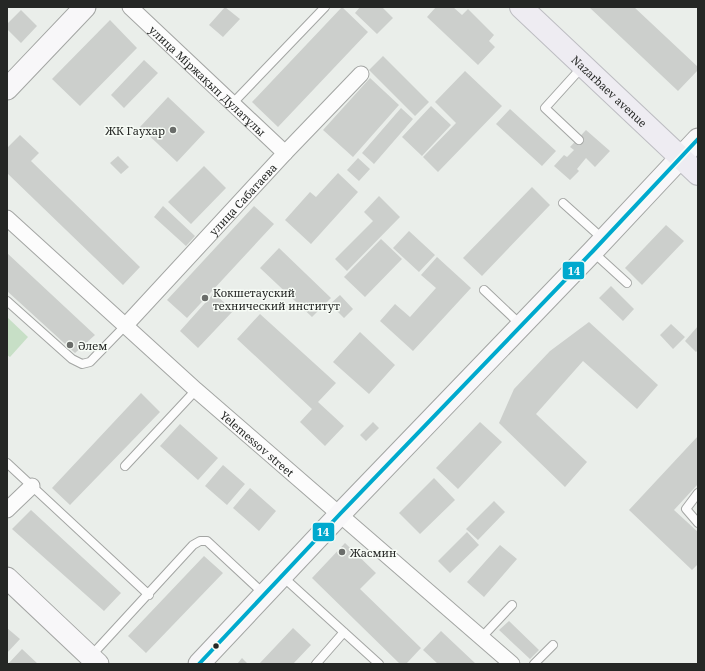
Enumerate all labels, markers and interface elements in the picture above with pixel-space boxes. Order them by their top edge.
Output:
street label: улица Міржақып Дулатұлы [146,22,269,139]
street label: Nazarbaev avenue [569,52,651,130]
place label: ЖК Гаухар [104,123,165,138]
marker: ЖК Гаухар [168,125,178,135]
street label: улица Сабатаева [205,160,280,238]
line badge: 14 [562,261,585,280]
text: 14 [568,263,580,278]
place label: Кокшетауский технический институт [213,285,340,313]
marker: Кокшетауский технический институт [200,293,210,303]
place label: Әлем [78,338,107,353]
marker: Әлем [65,340,75,350]
street label: Yelemessov street [217,407,298,480]
line badge: 14 [312,522,335,542]
text: 14 [317,524,329,539]
place label: Жасмин [349,545,396,560]
marker: Жасмин [337,547,347,557]
unlabelled marker [211,641,221,651]

